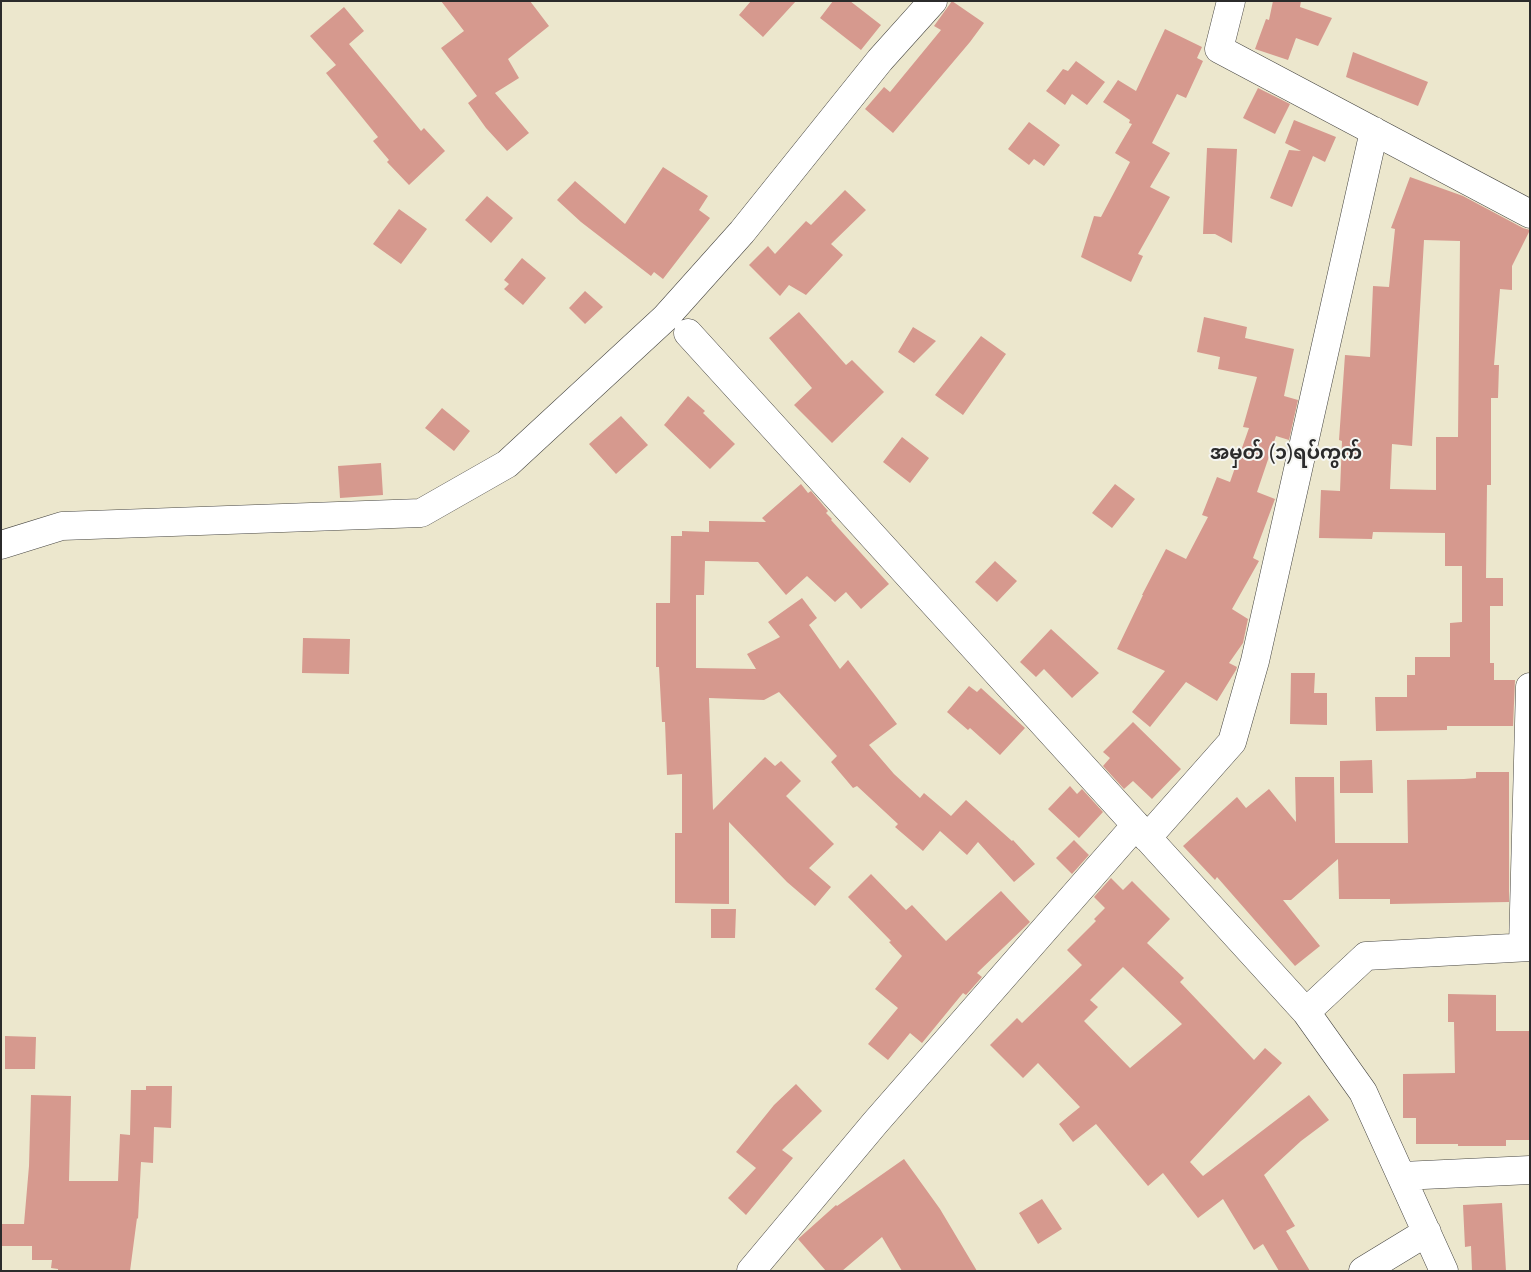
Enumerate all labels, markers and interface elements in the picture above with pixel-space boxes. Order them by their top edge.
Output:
district label: အမှတ် (၁)ရပ်ကွက် [1210,444,1362,466]

